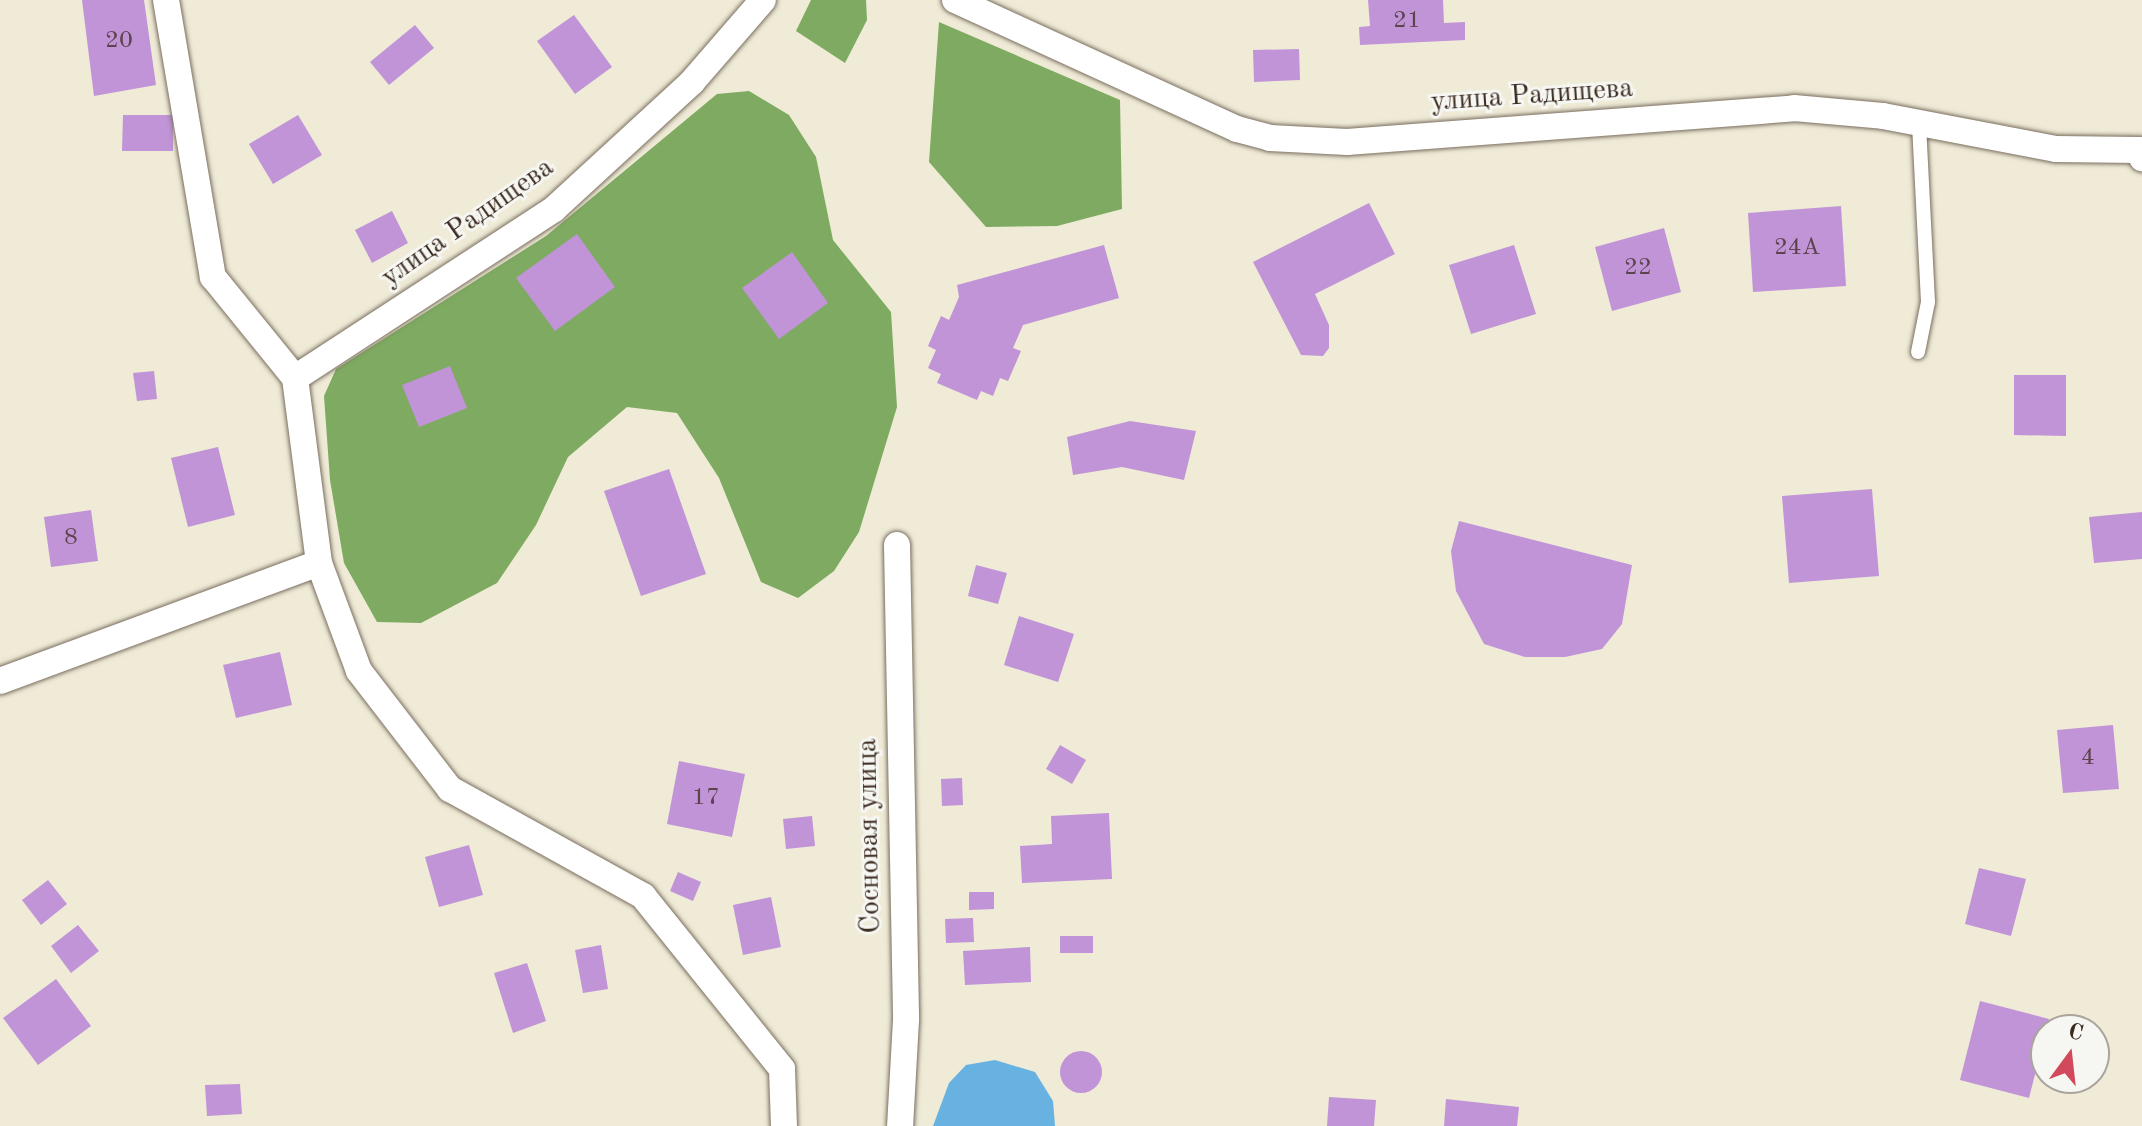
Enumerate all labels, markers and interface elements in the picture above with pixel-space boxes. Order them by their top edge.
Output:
house number: 21 [1393,8,1421,36]
house number: 20 [105,28,133,56]
street label: улица Радищева [1430,72,1634,120]
street label: улица Радищева [375,151,561,295]
house number: 24А [1774,235,1820,263]
house number: 22 [1624,255,1652,283]
house number: 8 [64,525,78,553]
street label: Сосновая улица [851,738,889,934]
house number: 4 [2081,745,2095,773]
house number: 17 [692,785,720,813]
north arrow [2030,1014,2110,1094]
text: С [2066,1020,2086,1045]

